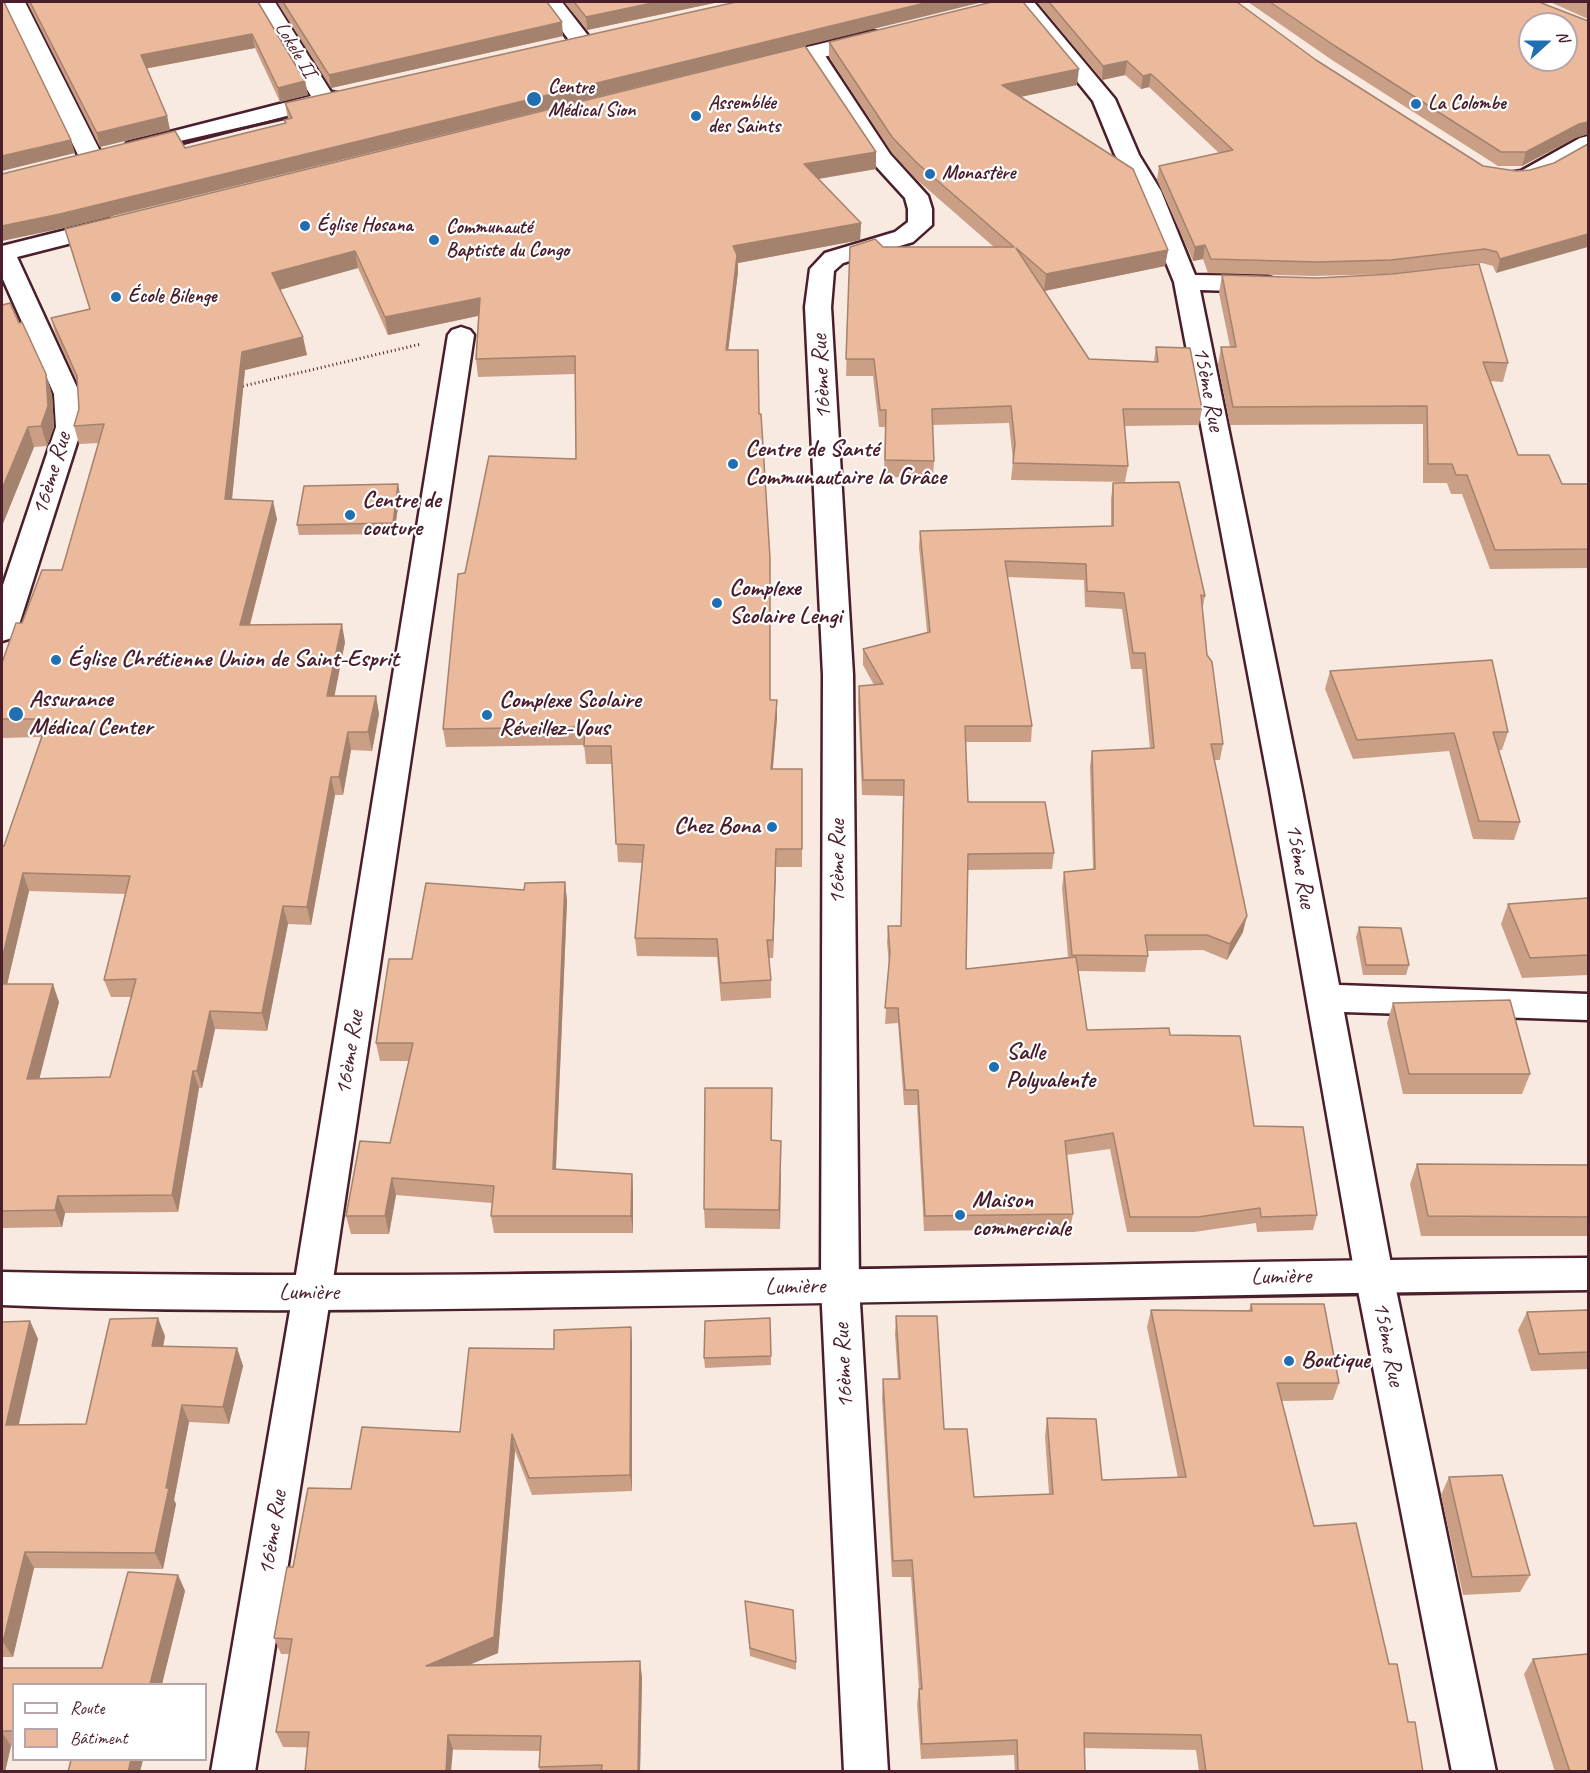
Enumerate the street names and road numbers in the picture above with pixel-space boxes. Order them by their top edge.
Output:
street label: Lokele II [269,18,321,82]
street label: 16ème Rue [805,334,839,420]
street label: 15ème Rue [1186,344,1230,434]
street label: 16ème Rue [26,429,78,519]
street label: 16ème Rue [824,819,852,905]
street label: 15ème Rue [1278,821,1322,911]
street label: 16ème Rue [329,1009,371,1097]
street label: Lumière [1251,1262,1311,1292]
street label: Lumière [765,1272,825,1302]
street label: Lumière [279,1279,339,1307]
street label: 15ème Rue [1366,1299,1410,1389]
street label: 16ème Rue [827,1323,861,1409]
street label: 16ème Rue [252,1489,294,1577]

